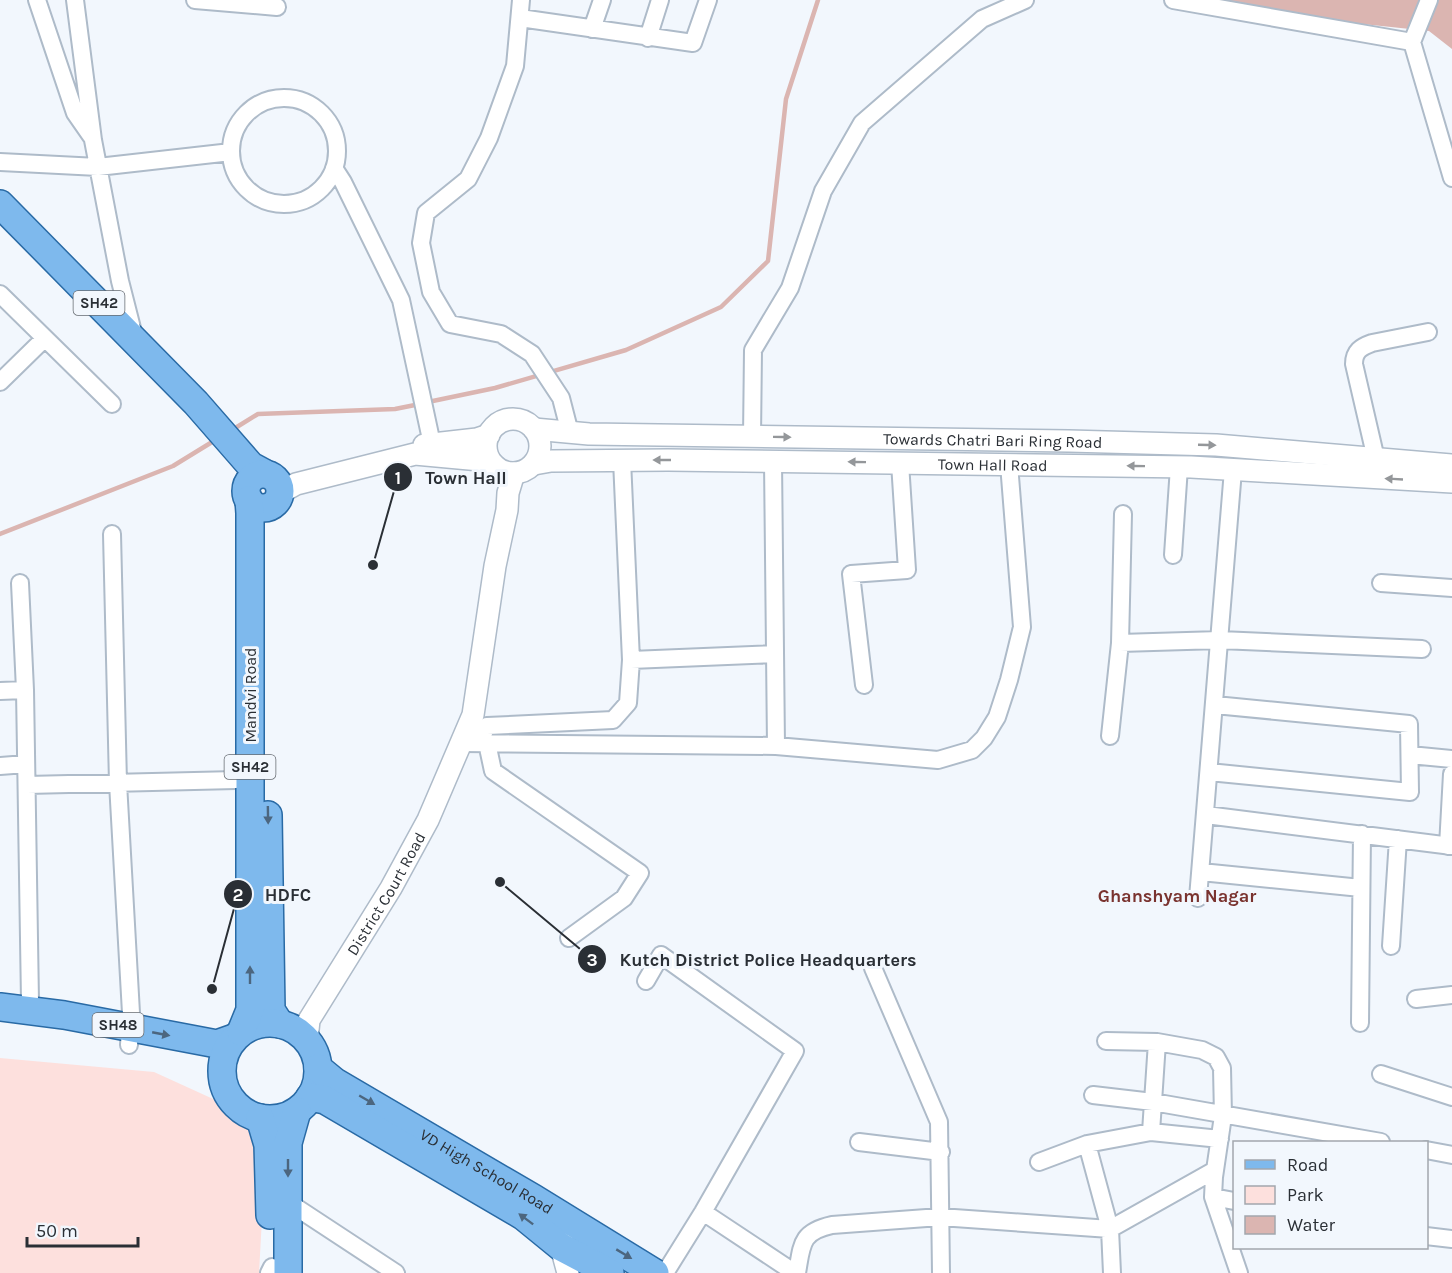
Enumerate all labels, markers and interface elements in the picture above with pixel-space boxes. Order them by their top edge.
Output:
road number: SH42 [74,291,124,315]
street label: Towards Chatri Bari Ring Road [883,429,1103,451]
one-way arrow [772,432,791,442]
one-way arrow [1198,440,1217,450]
street label: Town Hall Road [938,454,1048,475]
one-way arrow [653,455,672,465]
one-way arrow [847,458,866,467]
callout: Town Hall [383,459,519,495]
one-way arrow [1126,461,1145,471]
text: 1 [395,467,401,489]
text: Town Hall [425,467,507,489]
one-way arrow [1384,474,1403,484]
street label: Mandvi Road [241,648,260,742]
road number: SH42 [224,755,276,779]
one-way arrow [263,806,273,825]
street label: District Court Road [342,829,429,959]
callout: HDFC [223,876,323,912]
text: 2 [233,884,243,906]
text: HDFC [265,884,311,906]
district label: Ghanshyam Nagar [1098,885,1256,907]
callout: Kutch District Police Headquarters [577,941,928,977]
text: 3 [586,949,598,971]
text: Kutch District Police Headquarters [619,949,917,971]
one-way arrow [245,965,255,984]
road number: SH48 [92,1013,144,1037]
one-way arrow [152,1030,171,1039]
one-way arrow [359,1095,375,1106]
street label: VD High School Road [417,1124,557,1218]
legend [1233,1141,1428,1249]
text: Road [1287,1154,1328,1176]
one-way arrow [283,1159,293,1178]
text: Park [1287,1184,1324,1206]
scale bar [27,1210,138,1248]
one-way arrow [518,1213,534,1225]
text: Water [1287,1214,1335,1236]
text: 50 m [36,1220,78,1242]
one-way arrow [616,1249,632,1260]

